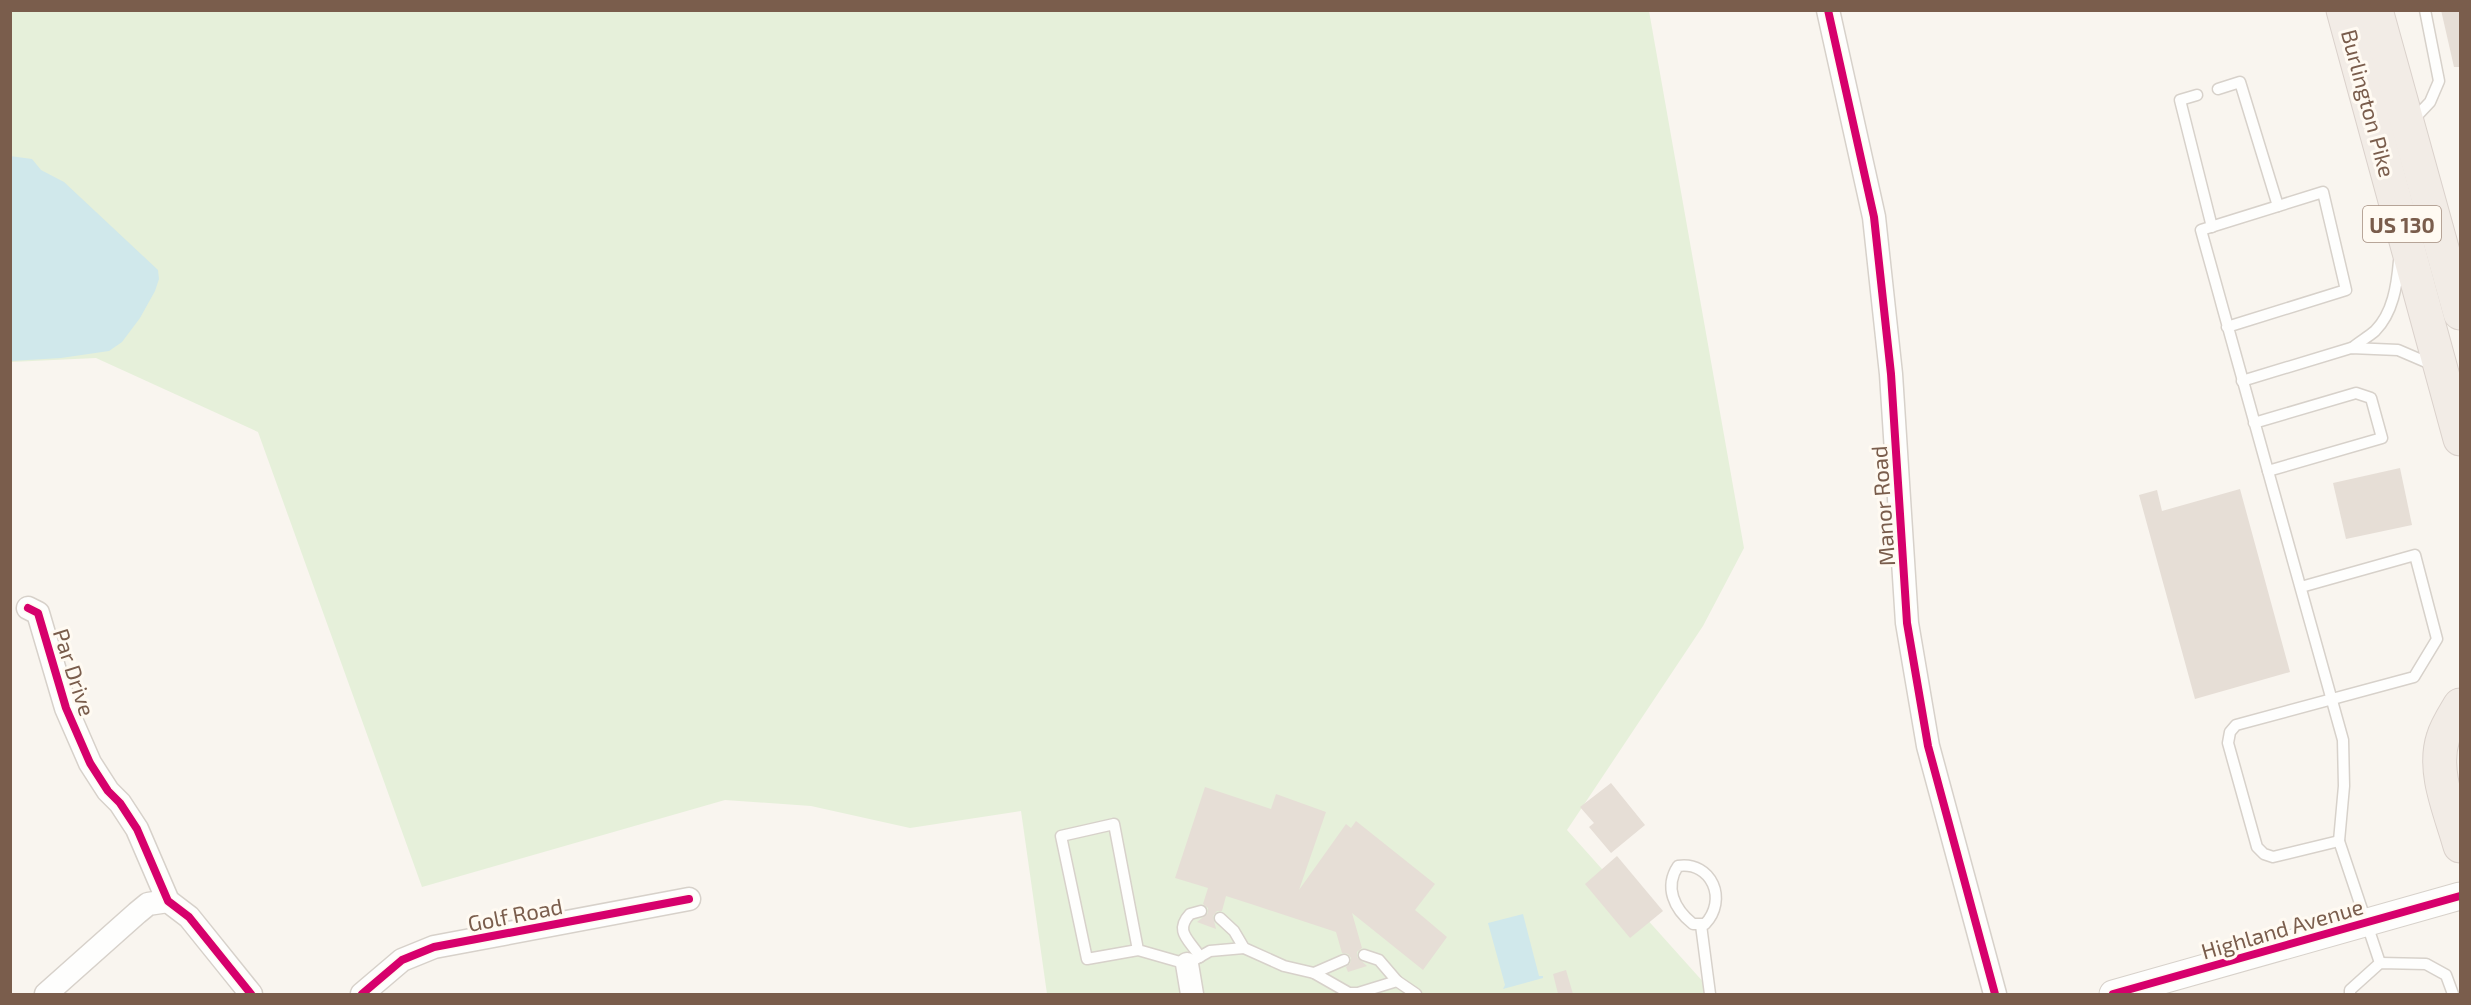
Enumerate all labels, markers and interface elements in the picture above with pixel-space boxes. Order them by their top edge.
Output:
street label: Burlington Pike [2337,26,2401,180]
road number: US 130 [2363,206,2441,242]
street label: Manor Road [1865,445,1899,567]
street label: Par Drive [49,625,101,719]
street label: Golf Road [465,892,565,936]
street label: Highland Avenue [2198,892,2366,964]

